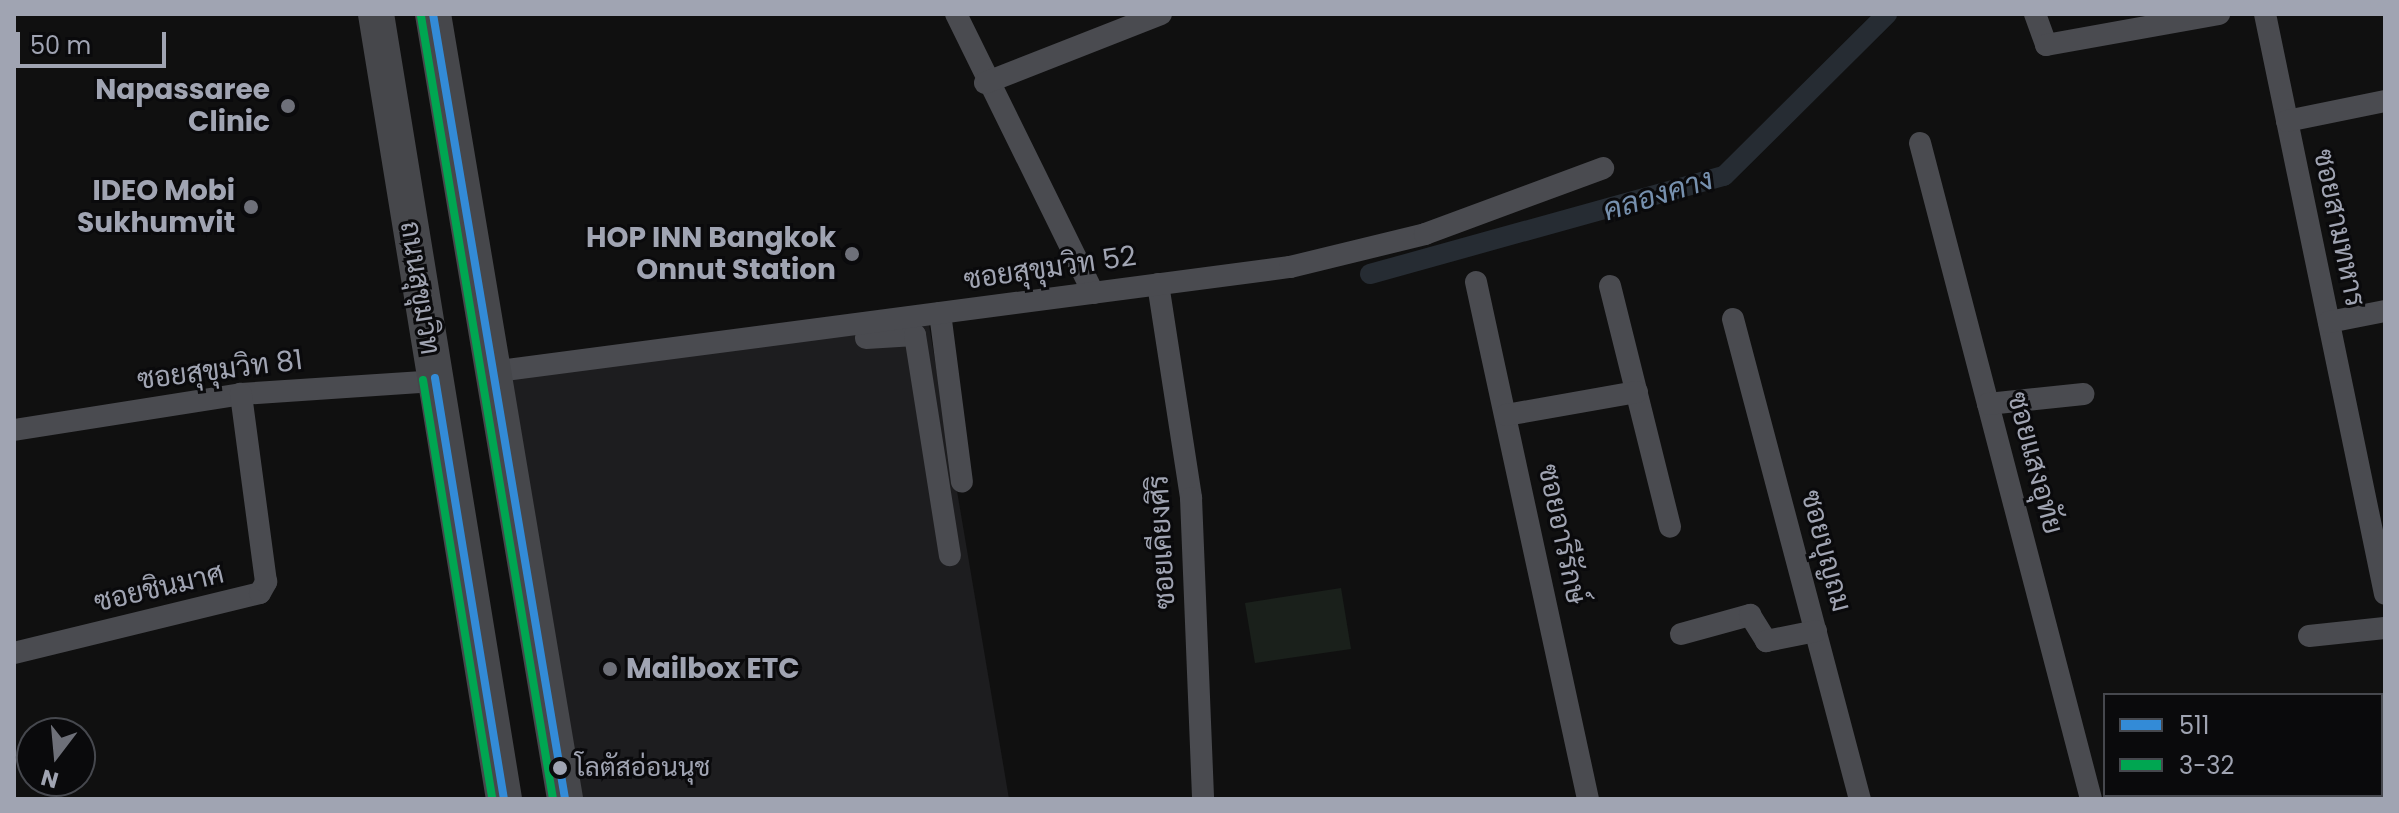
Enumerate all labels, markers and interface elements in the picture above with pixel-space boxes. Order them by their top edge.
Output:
scale bar [20,16,170,66]
text: 50 m [30,29,91,62]
place label: Napassaree Clinic [95,73,270,139]
marker: Napassaree Clinic [277,95,299,117]
street label: ซอยสามทหาร [2306,146,2372,310]
water label: คลองคาง [1599,161,1717,229]
place label: IDEO Mobi Sukhumvit [77,174,235,240]
marker: IDEO Mobi Sukhumvit [242,198,260,216]
street label: ถนนสุขุมวิท [393,219,447,357]
place label: HOP INN Bangkok Onnut Station [586,221,836,287]
street label: ซอยสุขุมวิท 52 [962,239,1138,297]
marker: HOP INN Bangkok Onnut Station [843,245,861,263]
street label: ซอยสุขุมวิท 81 [135,343,305,397]
street label: ซอยแสงอุทัย [2000,388,2070,538]
street label: ซอยอารีรักษ์ [1531,461,1593,607]
street label: ซอยเคียงศิริ [1142,474,1182,610]
street label: ซอยบุญถม [1794,487,1858,615]
street label: ซอยชินมาศ [91,557,227,619]
place label: Mailbox ETC [626,652,800,686]
marker: Mailbox ETC [601,660,619,678]
legend [2103,693,2383,797]
text: 511 [2179,709,2209,742]
north arrow [16,717,96,797]
text: 3-32 [2179,749,2234,782]
place label: โลตัสอ่อนนุช [575,752,710,784]
marker: โลตัสอ่อนนุช [552,760,568,776]
text: N [38,761,62,796]

